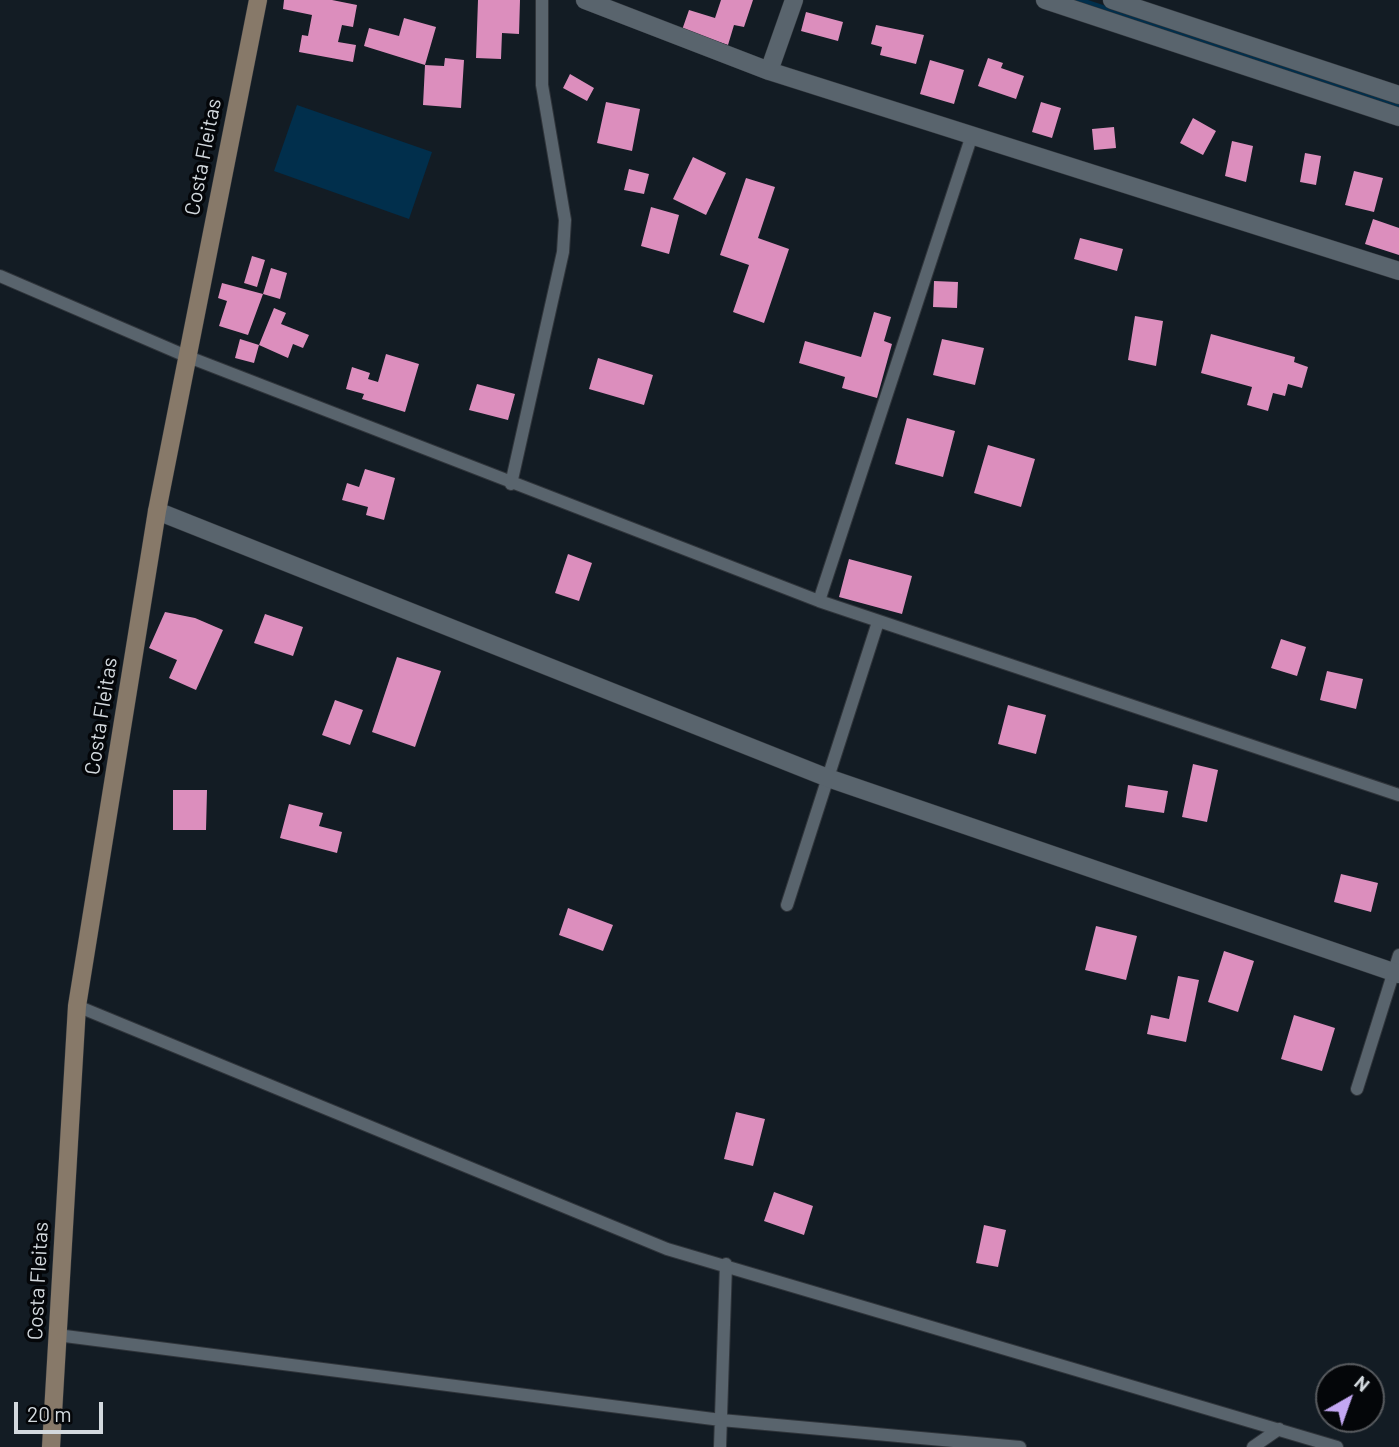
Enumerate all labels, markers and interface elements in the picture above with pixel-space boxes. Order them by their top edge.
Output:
street label: Costa Fleitas [179,96,227,218]
street label: Costa Fleitas [79,655,123,777]
street label: Costa Fleitas [22,1221,54,1341]
north arrow [1315,1363,1385,1433]
text: N [1350,1370,1375,1396]
scale bar [18,1388,107,1432]
text: 20 m [27,1401,72,1426]

